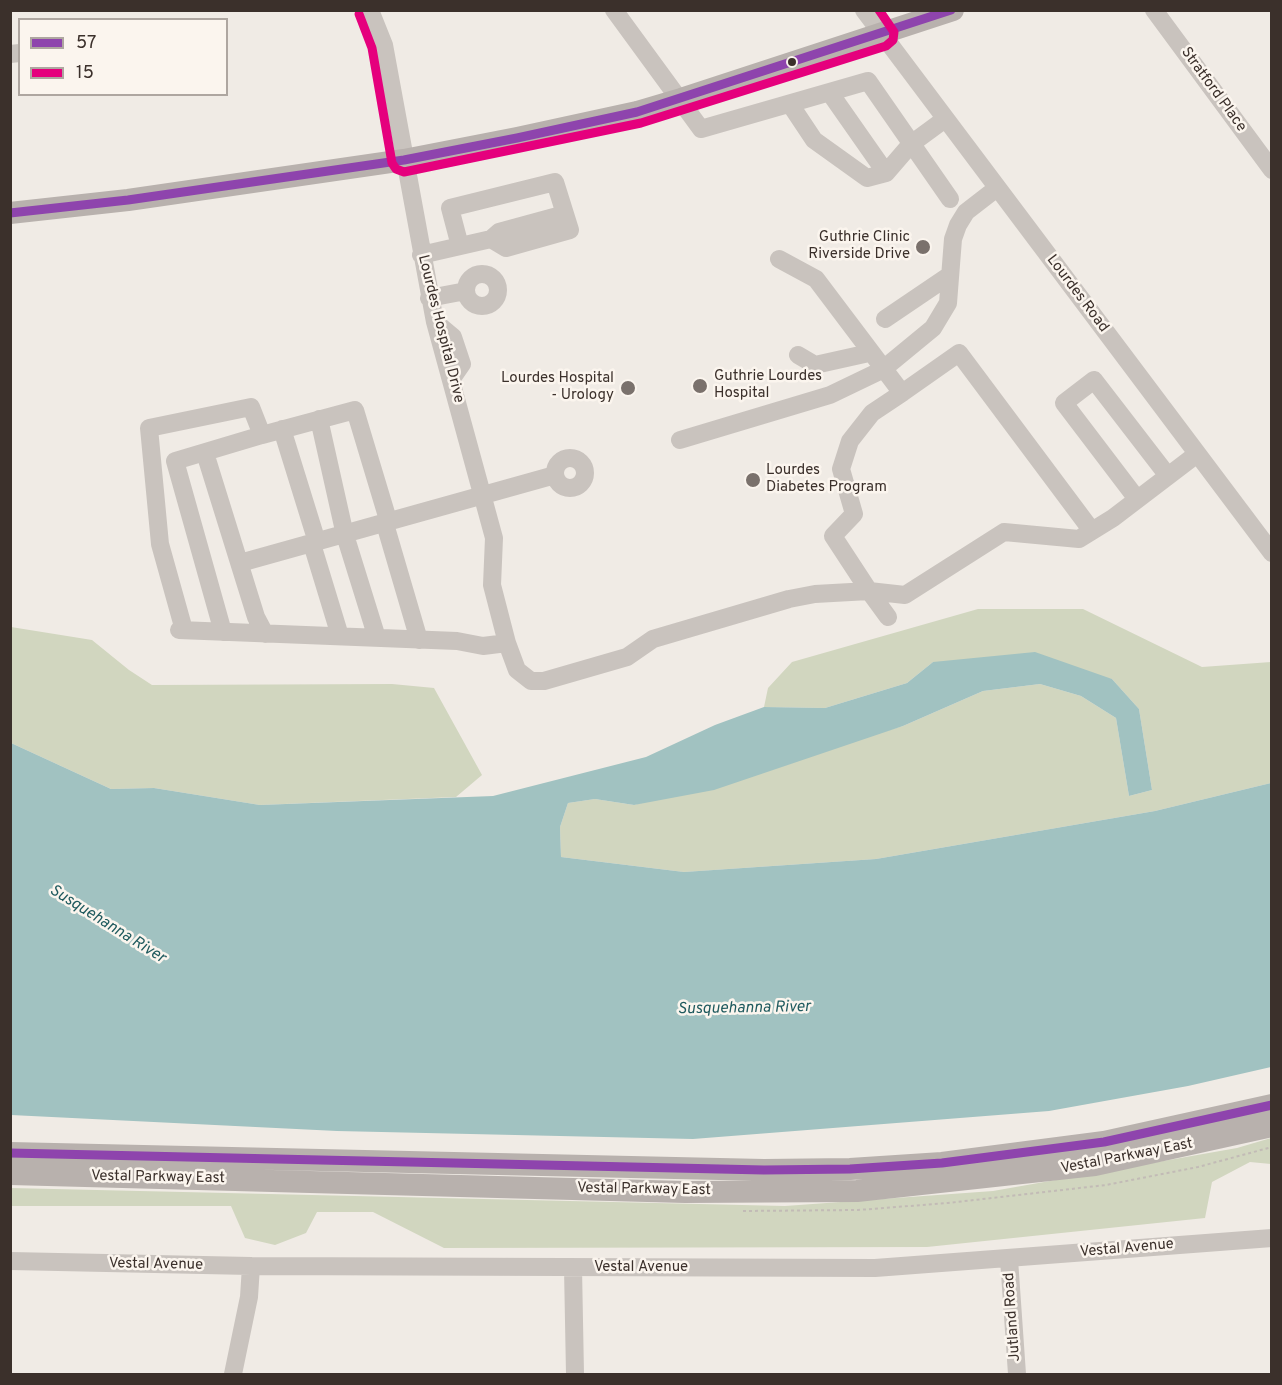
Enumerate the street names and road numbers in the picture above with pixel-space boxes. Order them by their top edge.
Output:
street label: Stratford Place [1176,44,1250,136]
street label: Lourdes Road [1042,252,1112,336]
street label: Lourdes Hospital Drive [413,253,467,405]
street label: Vestal Parkway East [1060,1135,1194,1179]
street label: Vestal Parkway East [91,1168,225,1188]
street label: Vestal Parkway East [577,1180,711,1200]
street label: Vestal Avenue [1079,1236,1175,1262]
street label: Vestal Avenue [109,1255,203,1275]
street label: Vestal Avenue [594,1259,688,1277]
street label: Jutland Road [1001,1272,1025,1362]

